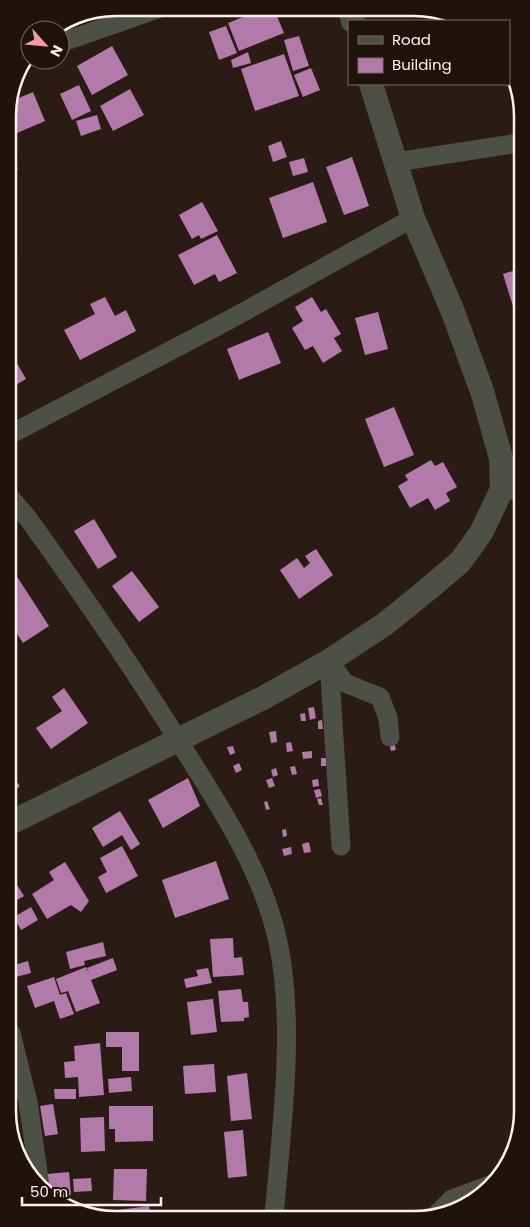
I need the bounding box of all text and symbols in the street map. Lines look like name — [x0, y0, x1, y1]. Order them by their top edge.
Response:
north arrow — [20, 20, 70, 70]
legend — [348, 20, 510, 85]
text: Road — [392, 29, 431, 50]
text: N — [45, 42, 68, 60]
text: Building — [392, 54, 452, 75]
scale bar — [22, 1174, 161, 1206]
text: 50 m — [30, 1181, 68, 1202]

